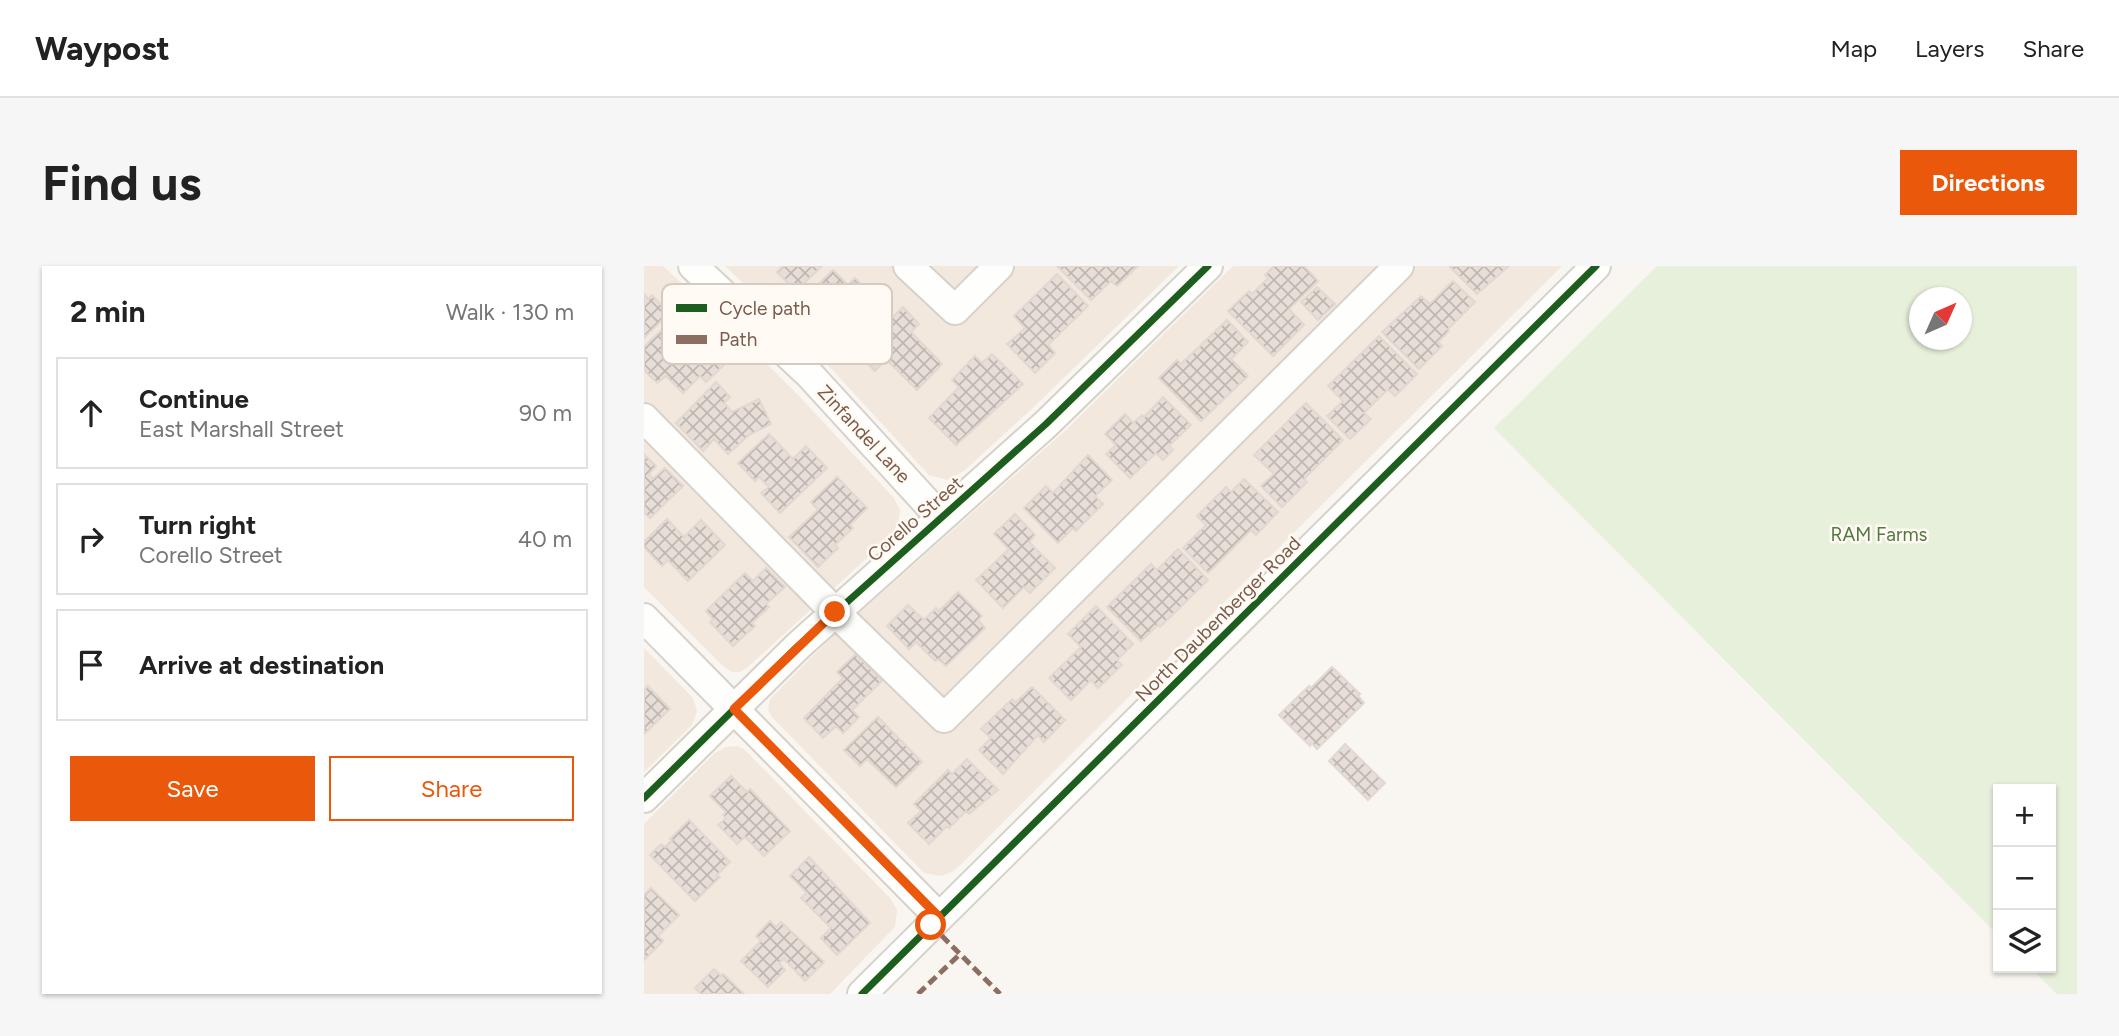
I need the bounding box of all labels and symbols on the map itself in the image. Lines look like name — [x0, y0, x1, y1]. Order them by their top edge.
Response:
legend — [662, 284, 892, 364]
north arrow — [1909, 287, 1972, 350]
text: Cycle path — [719, 297, 811, 320]
text: Path — [719, 328, 757, 351]
street label: Zinfandel Lane — [813, 380, 915, 488]
street label: Corello Street — [863, 471, 967, 567]
park label: RAM Farms — [1831, 523, 1928, 546]
street label: North Daubenberger Road — [1131, 532, 1305, 706]
route end — [819, 596, 850, 627]
route start — [915, 909, 946, 940]

